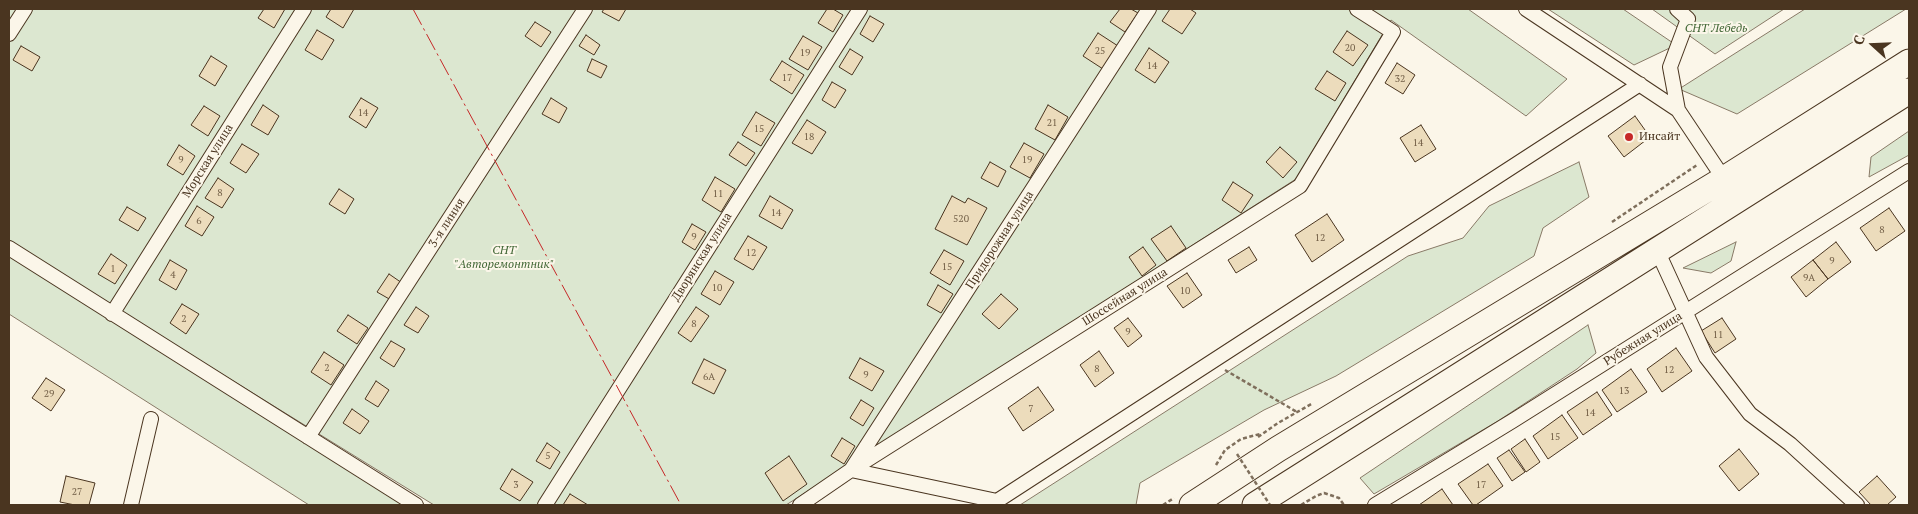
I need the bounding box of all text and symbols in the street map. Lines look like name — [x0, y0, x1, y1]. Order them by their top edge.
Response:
north arrow — [1848, 20, 1898, 70]
park label: СНТ Лебедь — [1685, 22, 1747, 36]
text: С — [1848, 32, 1869, 47]
house number: 20 — [1345, 42, 1355, 54]
house number: 25 — [1095, 45, 1105, 57]
house number: 19 — [800, 47, 810, 59]
house number: 14 — [1147, 60, 1157, 72]
house number: 17 — [782, 72, 792, 84]
house number: 32 — [1395, 73, 1405, 85]
house number: 14 — [358, 107, 368, 119]
house number: 21 — [1047, 117, 1057, 129]
street label: Морская улица — [180, 121, 236, 201]
house number: 15 — [754, 123, 764, 135]
place label: Инсайт — [1639, 130, 1680, 144]
house number: 18 — [804, 131, 814, 143]
marker: Инсайт — [1623, 131, 1635, 143]
house number: 14 — [1413, 137, 1423, 149]
house number: 9 — [178, 154, 184, 166]
house number: 19 — [1022, 154, 1032, 166]
house number: 8 — [217, 187, 223, 199]
house number: 11 — [713, 188, 723, 200]
street label: Придорожная улица — [963, 188, 1037, 292]
street label: 3-я линия — [426, 196, 468, 250]
house number: 14 — [771, 207, 781, 219]
street label: Дворянская улица — [669, 210, 735, 304]
house number: 520 — [953, 213, 969, 225]
house number: 6 — [196, 215, 202, 227]
house number: 8 — [1879, 224, 1885, 236]
house number: 9 — [691, 231, 697, 243]
house number: 12 — [1315, 232, 1325, 244]
park label: СНТ "Авторемонтник" — [454, 244, 554, 272]
house number: 12 — [746, 247, 756, 259]
house number: 9 — [1829, 255, 1835, 267]
house number: 15 — [942, 261, 952, 273]
house number: 1 — [110, 263, 116, 275]
street label: Шоссейная улица — [1080, 265, 1170, 329]
house number: 4 — [170, 269, 176, 281]
house number: 9А — [1803, 272, 1815, 284]
house number: 10 — [712, 282, 722, 294]
house number: 10 — [1180, 285, 1190, 297]
street label: Рубежная улица — [1601, 309, 1685, 369]
house number: 2 — [181, 313, 187, 325]
house number: 8 — [691, 318, 697, 330]
house number: 9 — [1125, 326, 1131, 338]
house number: 11 — [1713, 329, 1723, 341]
house number: 2 — [324, 362, 330, 374]
house number: 8 — [1094, 363, 1100, 375]
house number: 12 — [1664, 364, 1674, 376]
house number: 9 — [863, 369, 869, 381]
house number: 6А — [703, 371, 715, 383]
house number: 13 — [1619, 385, 1629, 397]
house number: 29 — [44, 388, 54, 400]
house number: 7 — [1028, 403, 1034, 415]
house number: 14 — [1585, 407, 1595, 419]
house number: 15 — [1550, 431, 1560, 443]
house number: 5 — [545, 450, 551, 462]
house number: 3 — [513, 479, 519, 491]
house number: 17 — [1476, 479, 1486, 491]
house number: 27 — [72, 486, 82, 498]

